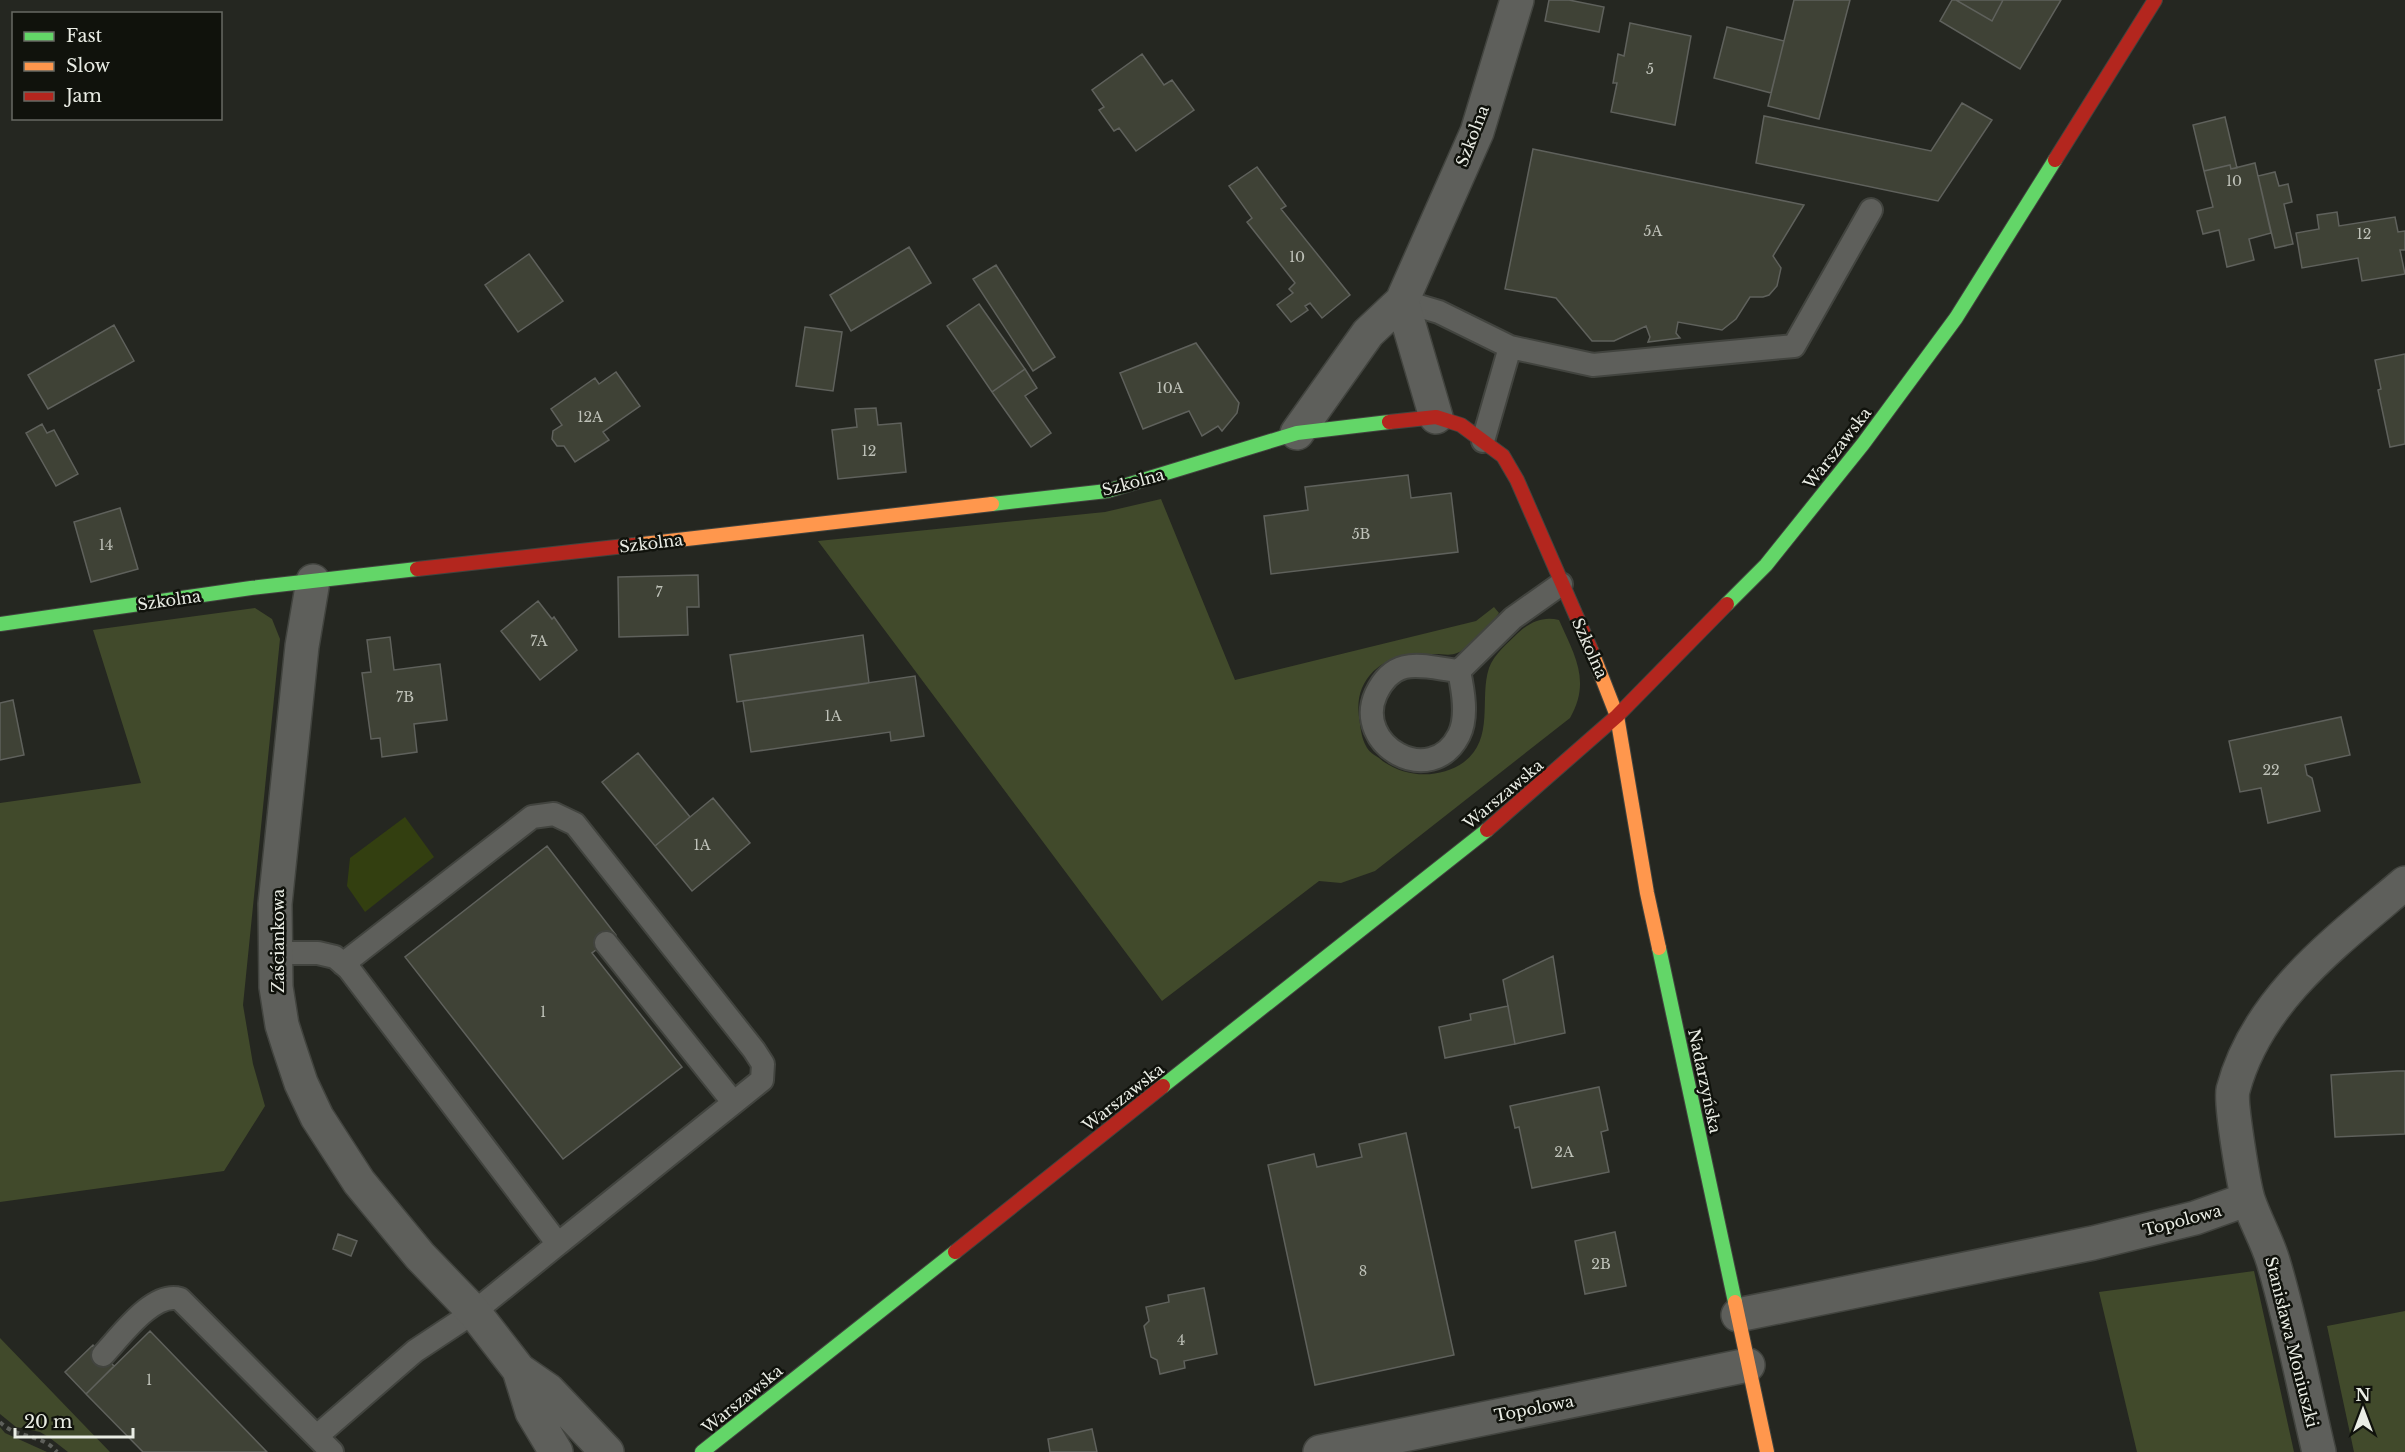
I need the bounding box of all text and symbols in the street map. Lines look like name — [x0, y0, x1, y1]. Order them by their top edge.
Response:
legend — [12, 12, 222, 120]
text: Fast — [66, 25, 103, 47]
text: Slow — [66, 55, 111, 77]
house number: 5 — [1646, 60, 1654, 78]
text: Jam — [64, 85, 102, 107]
street label: Szkolna — [1451, 102, 1493, 169]
house number: 10 — [2226, 172, 2242, 190]
house number: 5A — [1644, 222, 1663, 240]
house number: 12 — [2357, 225, 2371, 243]
house number: 10 — [1289, 248, 1305, 266]
house number: 10A — [1157, 379, 1184, 397]
street label: Warszawska — [1798, 403, 1875, 494]
house number: 12A — [577, 408, 603, 426]
house number: 12 — [862, 442, 876, 460]
street label: Szkolna — [1100, 464, 1167, 500]
house number: 5B — [1352, 525, 1371, 543]
street label: Szkolna — [618, 529, 684, 557]
house number: 14 — [99, 536, 113, 554]
house number: 7 — [655, 583, 663, 601]
street label: Szkolna — [136, 586, 202, 614]
street label: Szkolna — [1568, 615, 1612, 681]
house number: 7A — [530, 632, 548, 650]
house number: 7B — [396, 688, 414, 706]
house number: 1A — [824, 707, 842, 725]
street label: Warszawska — [1458, 755, 1547, 834]
house number: 22 — [2262, 761, 2280, 779]
house number: 1A — [693, 836, 711, 854]
street label: Zaściankowa — [268, 889, 288, 993]
house number: 1 — [540, 1003, 546, 1021]
street label: Nadarzyńska — [1684, 1027, 1726, 1135]
street label: Warszawska — [1077, 1059, 1168, 1136]
house number: 2A — [1554, 1143, 1574, 1161]
street label: Topolowa — [2141, 1200, 2224, 1240]
street label: Stanisława Moniuszki — [2261, 1254, 2323, 1430]
house number: 2B — [1591, 1255, 1611, 1273]
house number: 8 — [1359, 1262, 1367, 1280]
house number: 4 — [1177, 1331, 1185, 1349]
street label: Warszawska — [697, 1360, 787, 1438]
house number: 1 — [146, 1371, 152, 1389]
north arrow — [2333, 1380, 2393, 1440]
text: N — [2355, 1385, 2371, 1405]
street label: Topolowa — [1493, 1390, 1576, 1426]
scale bar — [15, 1401, 134, 1439]
text: 20 m — [24, 1411, 72, 1433]

